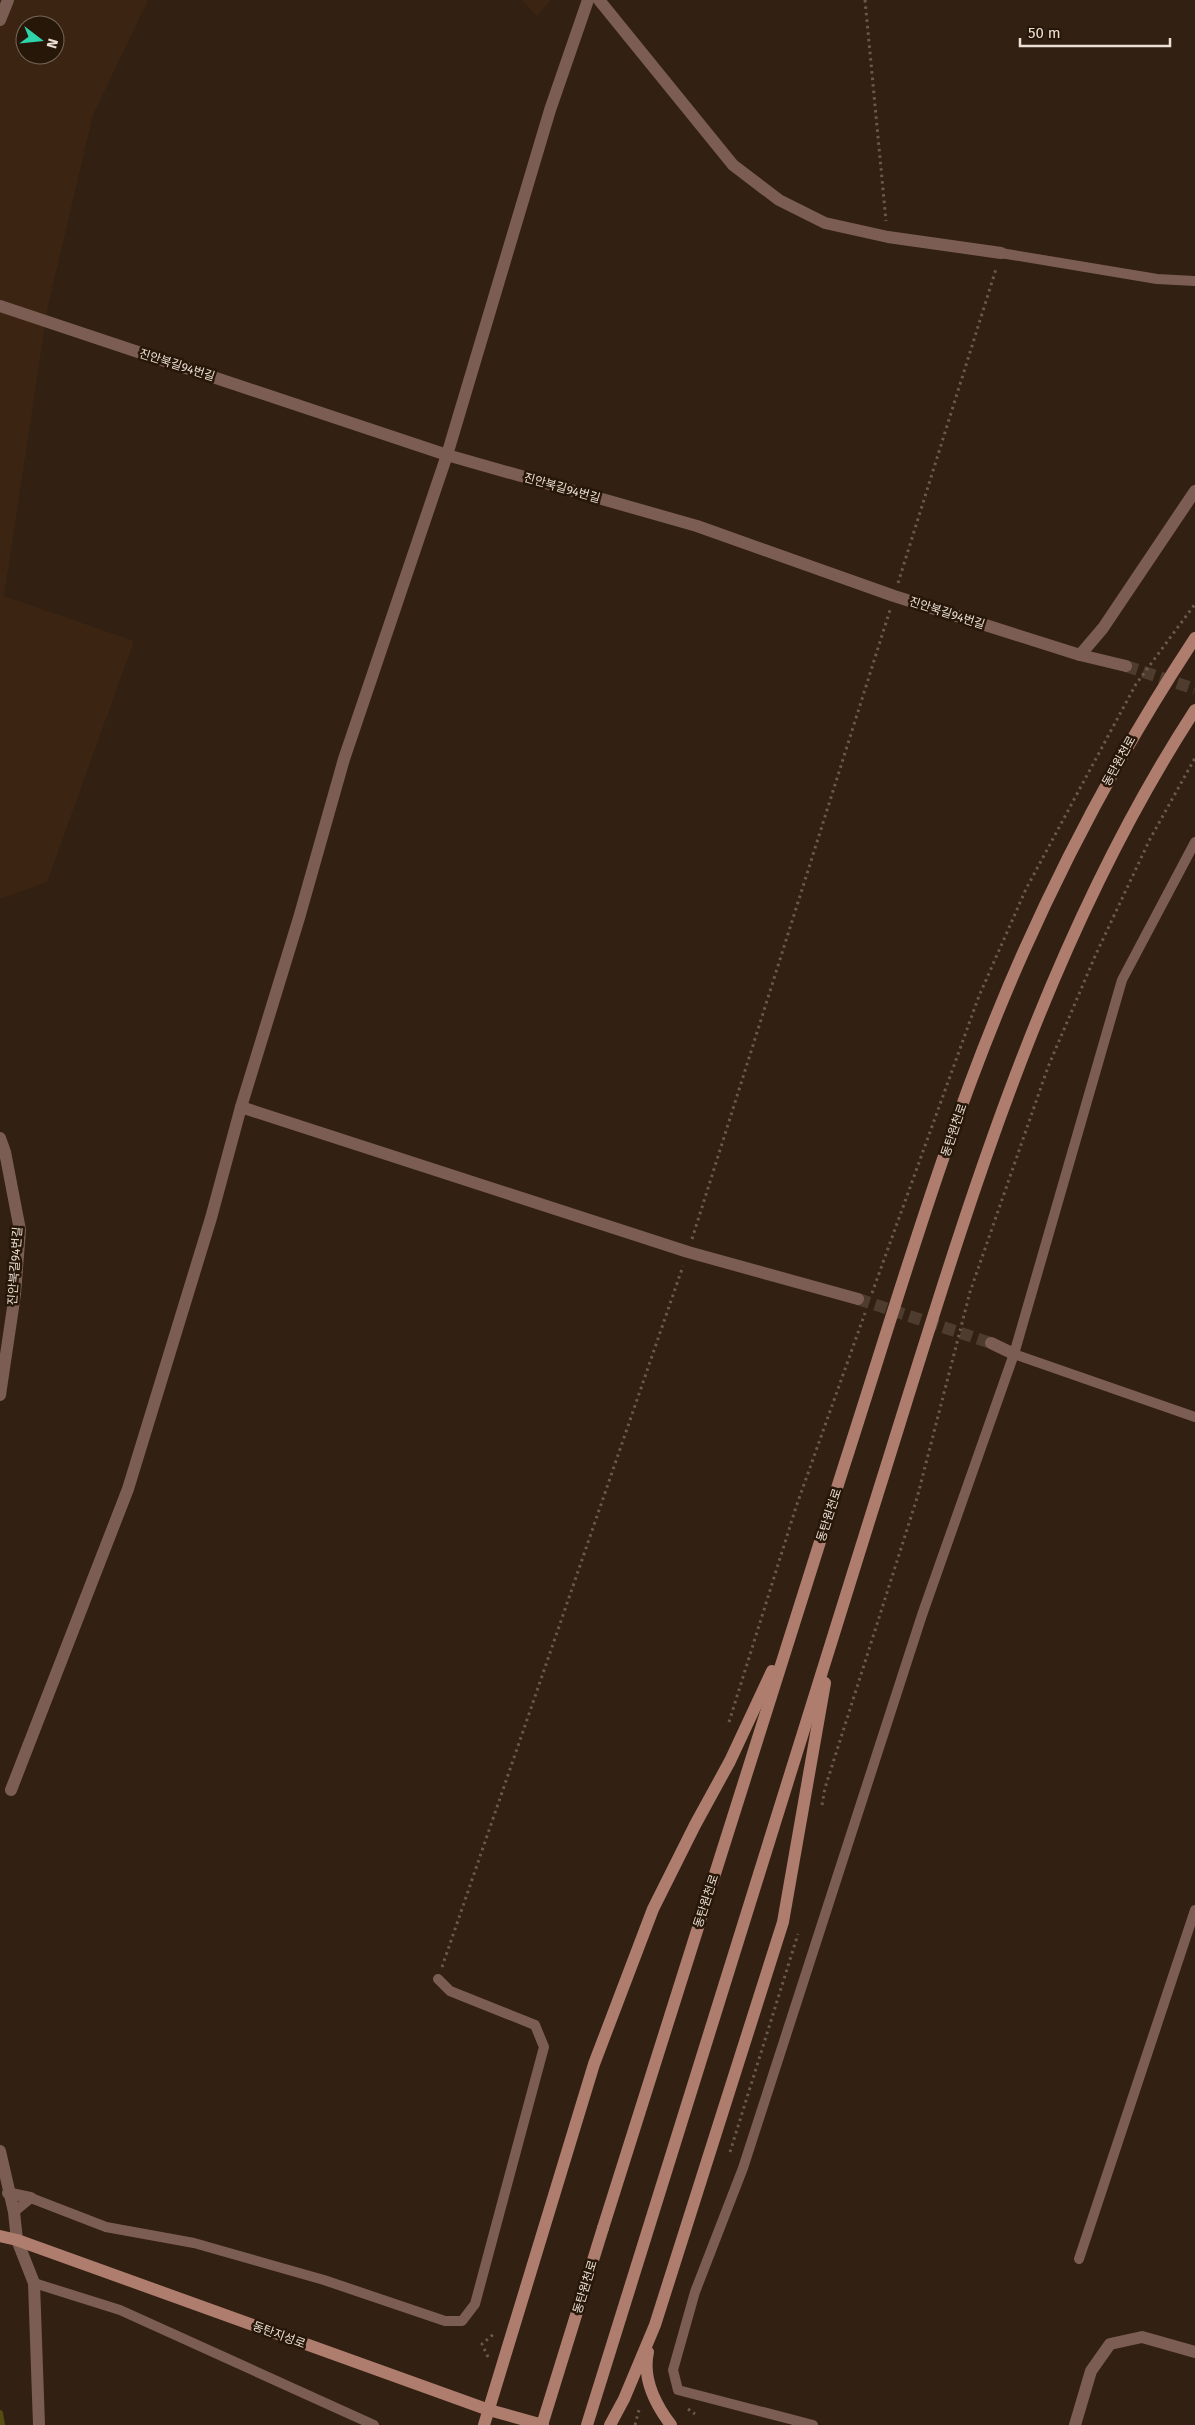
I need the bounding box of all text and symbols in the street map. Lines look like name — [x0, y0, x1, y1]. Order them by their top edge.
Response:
north arrow — [15, 15, 65, 65]
scale bar — [1020, 15, 1170, 47]
text: 50 m — [1028, 24, 1061, 42]
text: N — [43, 37, 61, 50]
street label: 진안북길94번길 — [137, 346, 217, 384]
street label: 진안북길94번길 — [522, 470, 602, 506]
street label: 진안북길94번길 — [907, 594, 987, 632]
street label: 동탄원천로 — [1099, 733, 1139, 789]
street label: 동탄원천로 — [938, 1102, 970, 1158]
street label: 진안북길94번길 — [5, 1226, 25, 1306]
street label: 동탄원천로 — [814, 1487, 844, 1543]
street label: 동탄원천로 — [691, 1873, 721, 1929]
street label: 동탄원천로 — [570, 2259, 600, 2315]
street label: 동탄지성로 — [251, 2319, 307, 2351]

